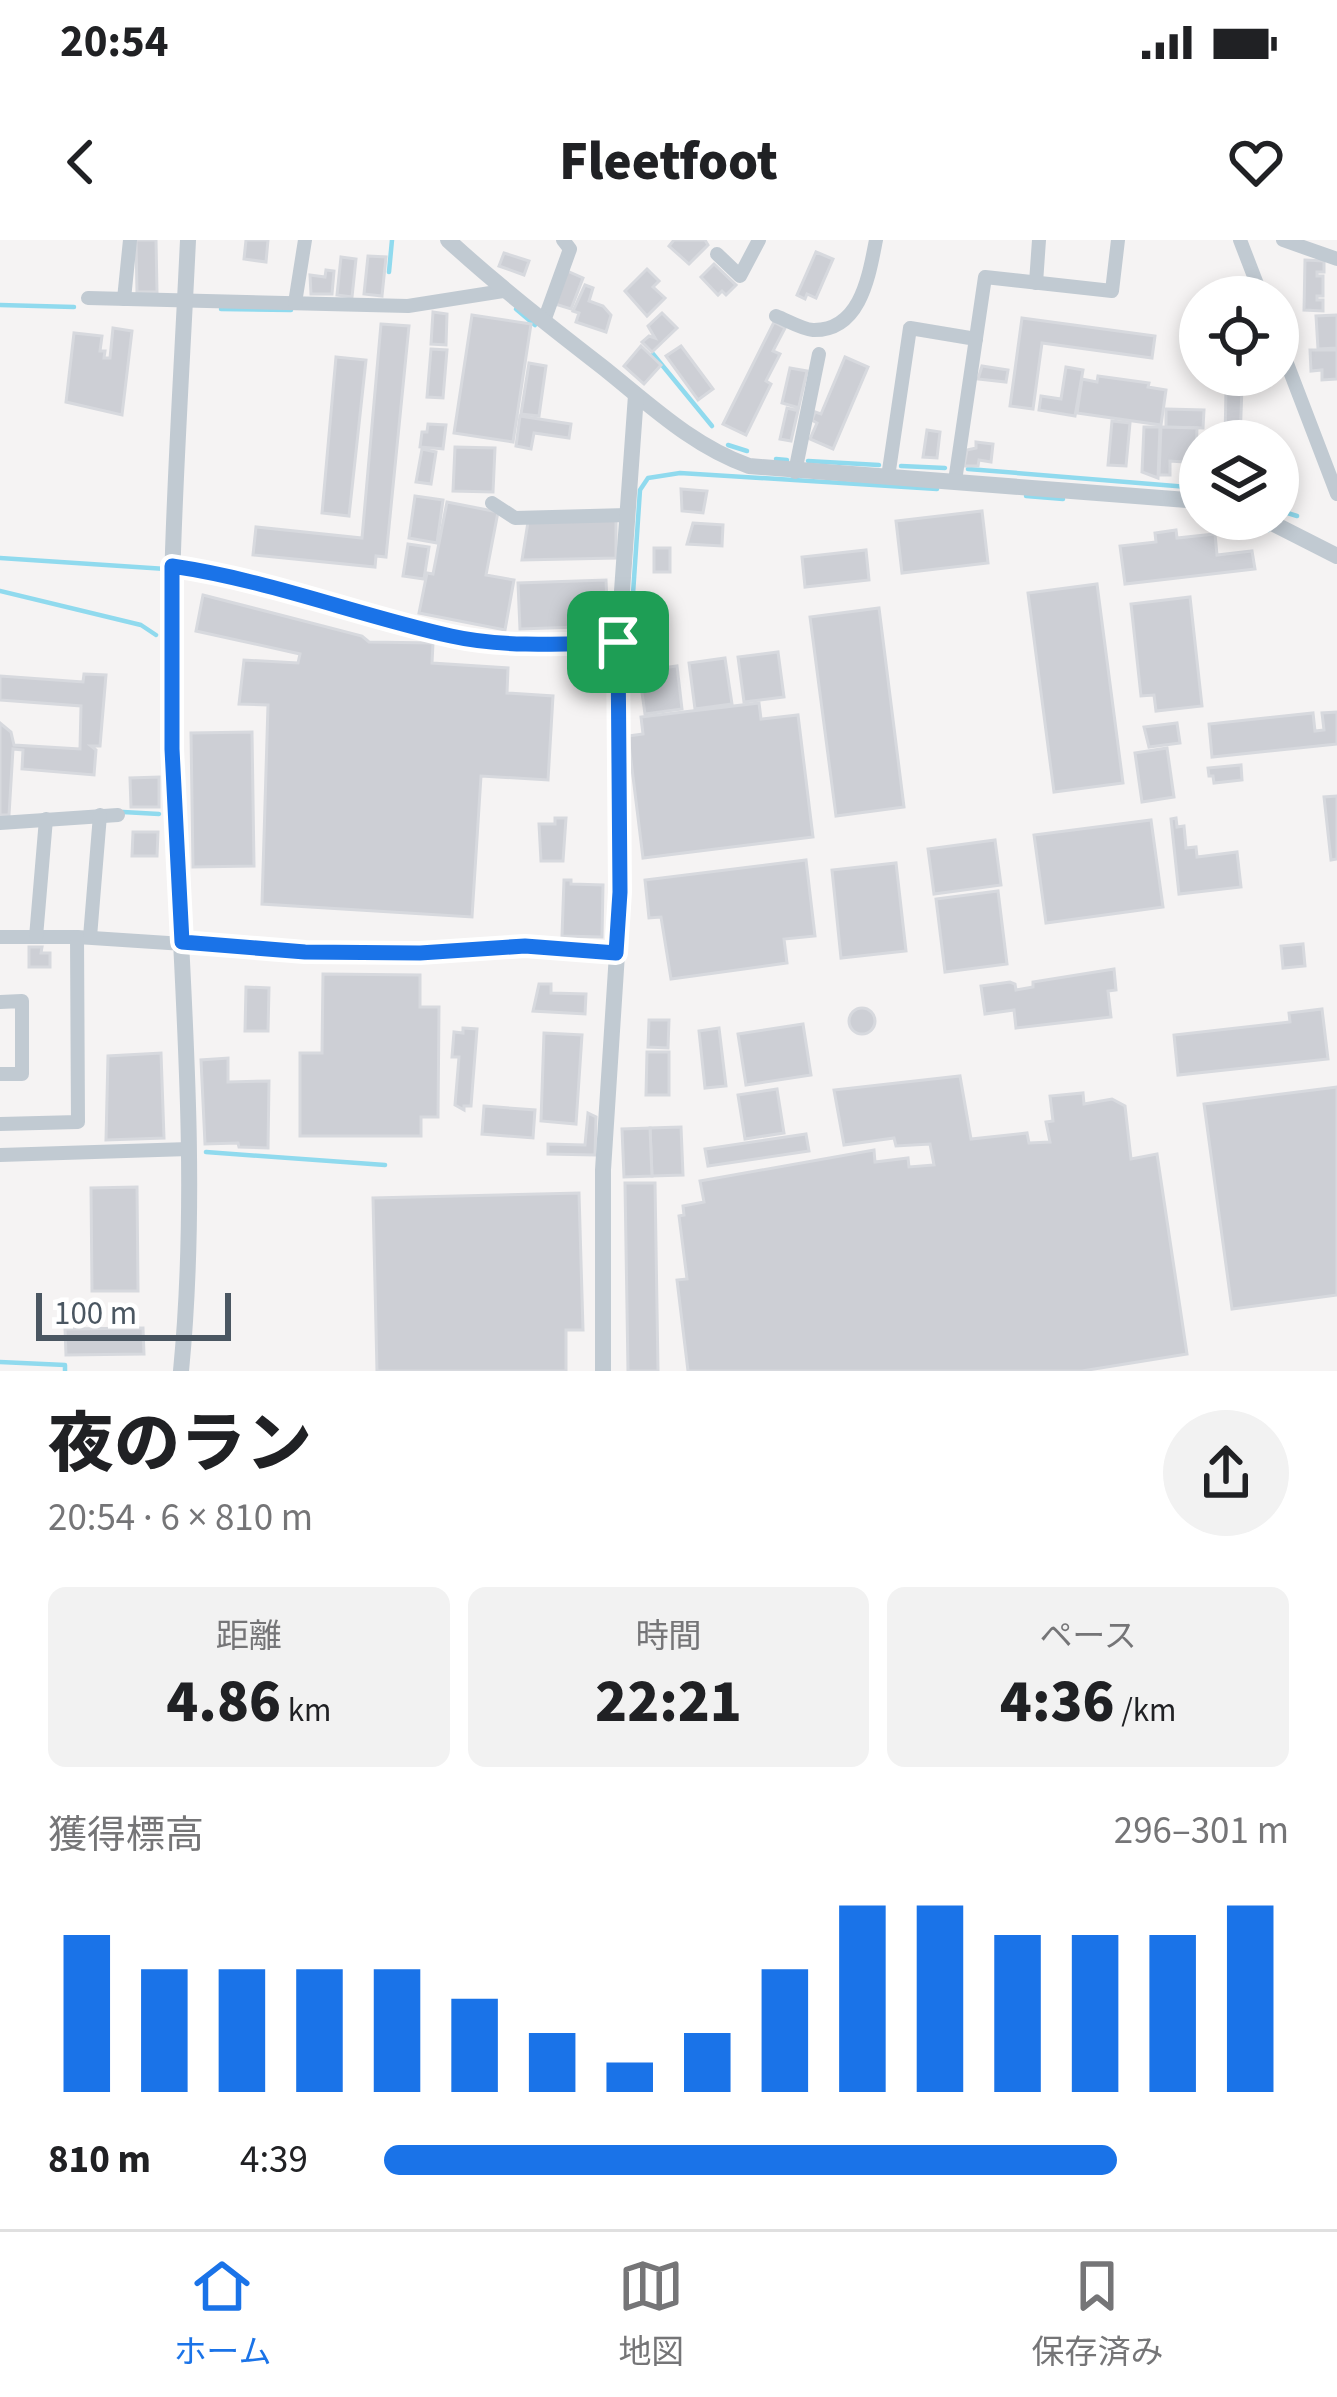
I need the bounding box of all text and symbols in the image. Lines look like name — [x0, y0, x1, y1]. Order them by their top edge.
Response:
text: 20:54 — [60, 10, 169, 74]
text: Fleetfoot — [559, 124, 778, 201]
icon: back — [48, 129, 114, 195]
icon: heart — [1223, 129, 1289, 195]
map controls — [1179, 276, 1299, 540]
button: locate — [1179, 276, 1299, 396]
button: layers — [1179, 420, 1299, 540]
pin — [567, 591, 669, 693]
icon: arrive — [585, 609, 651, 675]
scale bar — [36, 1287, 231, 1340]
text: 100 m — [54, 1290, 137, 1337]
text: 夜のラン — [48, 1398, 312, 1492]
button: share — [1163, 1410, 1289, 1536]
text: 20:54 · 6 × 810 m — [48, 1490, 313, 1546]
text: 距離 — [216, 1613, 282, 1660]
text: 時間 — [635, 1613, 701, 1660]
text: ペース — [1039, 1613, 1137, 1660]
text: 4.86 — [166, 1660, 281, 1745]
text: 22:21 — [595, 1660, 742, 1745]
text: 4:36 — [1000, 1660, 1115, 1745]
text: km — [281, 1687, 331, 1734]
text: /km — [1115, 1687, 1176, 1734]
text: 296–301 m — [1114, 1803, 1289, 1859]
text: 獲得標高 — [48, 1808, 204, 1864]
text: 810 m — [48, 2132, 151, 2188]
text: 4:39 — [240, 2132, 308, 2188]
tab: ホーム — [173, 2253, 272, 2376]
tab: 地図 — [618, 2253, 684, 2376]
tab: 保存済み — [1031, 2253, 1163, 2376]

